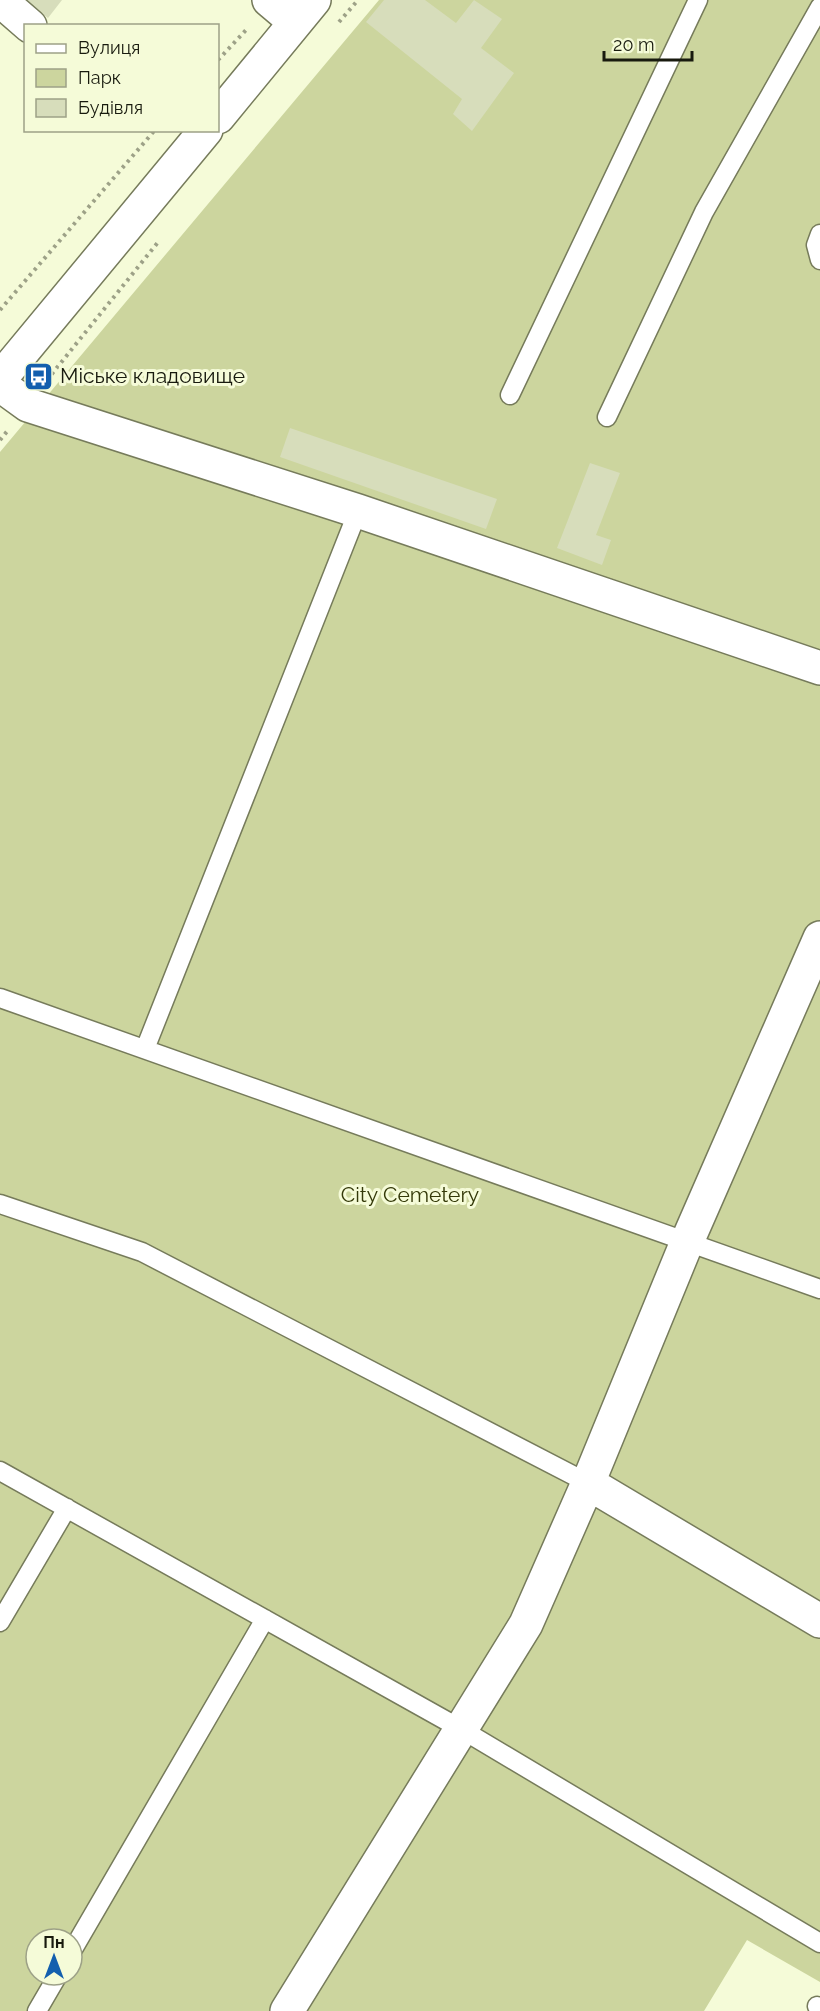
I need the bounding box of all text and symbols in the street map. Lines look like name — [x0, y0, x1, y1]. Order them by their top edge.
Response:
legend — [24, 24, 219, 132]
scale bar — [604, 24, 692, 62]
text: 20 m — [613, 34, 655, 55]
text: Вулиця — [78, 37, 140, 58]
text: Парк — [78, 67, 121, 88]
text: Будівля — [78, 97, 143, 118]
bus stop icon: Міське кладовище — [23, 360, 55, 392]
place label: Міське кладовище — [60, 363, 245, 388]
park label: City Cemetery — [341, 1182, 479, 1207]
north arrow — [24, 1927, 84, 1987]
text: Пн — [43, 1933, 65, 1952]

